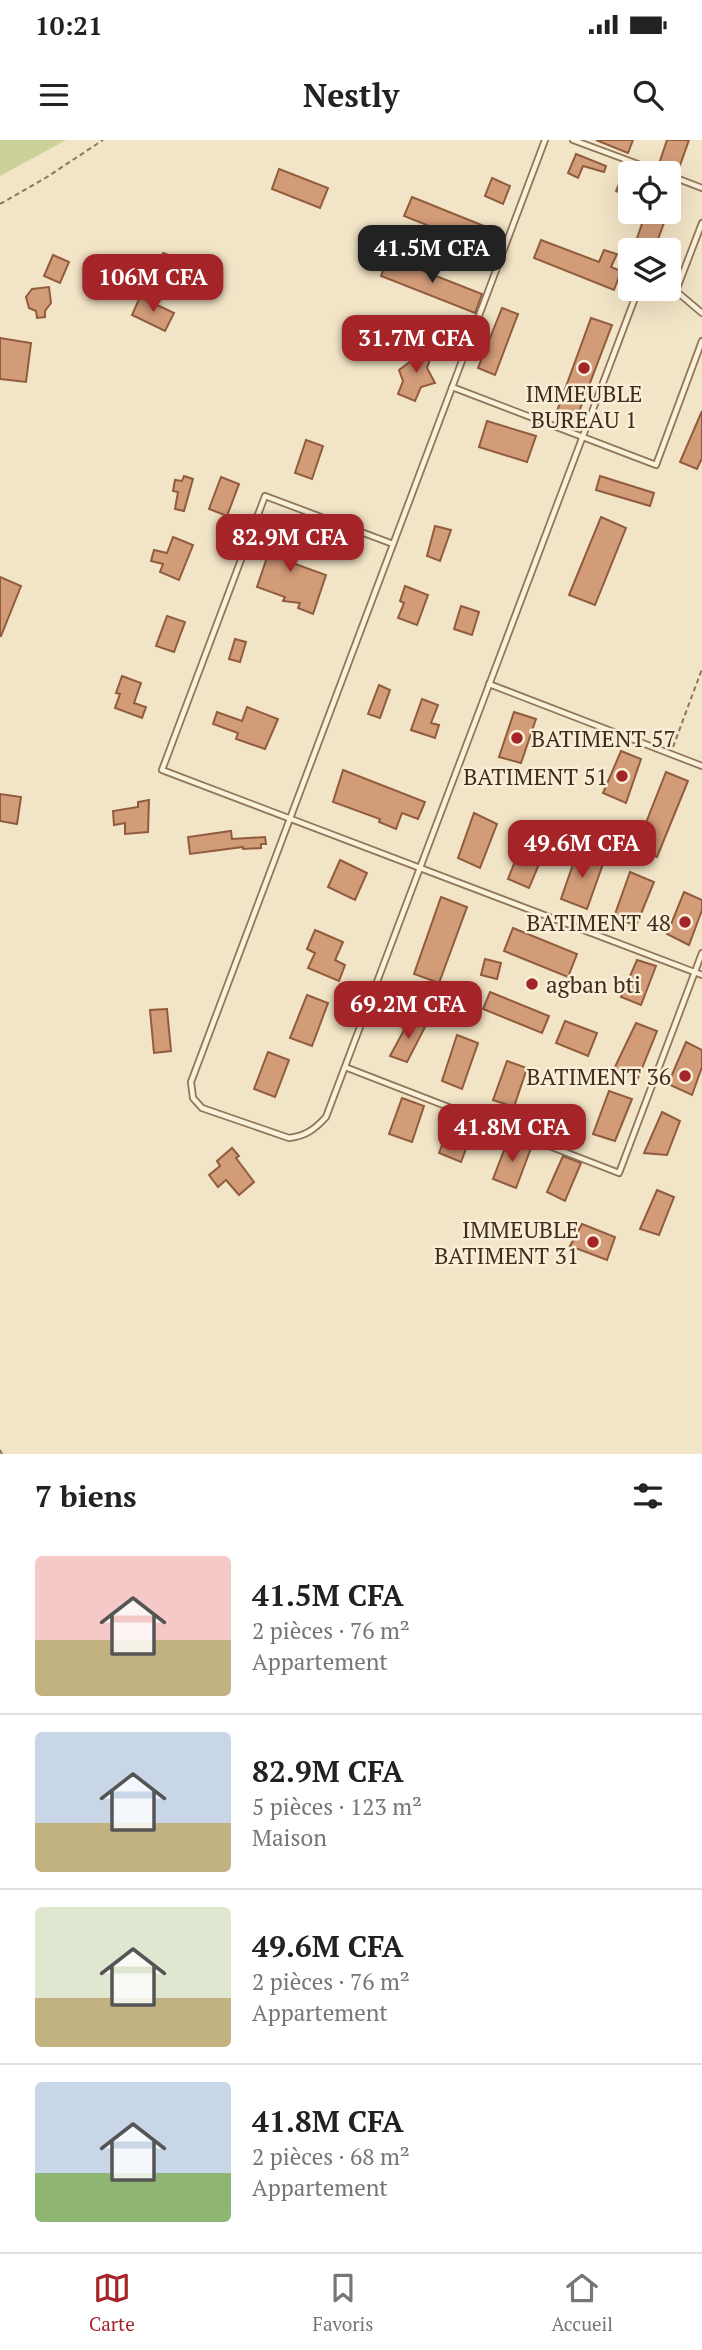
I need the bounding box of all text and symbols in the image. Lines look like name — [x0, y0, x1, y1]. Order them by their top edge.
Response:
text: 10:21 — [35, 8, 103, 42]
text: Nestly — [303, 74, 399, 116]
icon: menu — [35, 76, 73, 114]
icon: search — [629, 76, 667, 114]
map controls — [618, 161, 681, 301]
button: locate — [618, 161, 681, 224]
pin: 41.5M CFA — [352, 226, 512, 285]
text: 41.5M CFA — [374, 232, 490, 263]
button: layers — [618, 238, 681, 301]
pin: 106M CFA — [81, 254, 225, 314]
text: 106M CFA — [98, 261, 208, 292]
pin: 31.7M CFA — [336, 316, 496, 375]
text: 31.7M CFA — [358, 322, 474, 353]
marker: IMMEUBLE BUREAU 1 — [576, 360, 592, 376]
place label: IMMEUBLE BUREAU 1 — [526, 378, 642, 435]
pin: 82.9M CFA — [210, 514, 370, 574]
text: 82.9M CFA — [232, 521, 348, 552]
place label: BATIMENT 57 — [531, 723, 676, 754]
marker: BATIMENT 57 — [509, 730, 525, 746]
place label: BATIMENT 51 — [463, 761, 608, 792]
marker: BATIMENT 51 — [614, 768, 630, 784]
pin: 49.6M CFA — [502, 820, 662, 880]
text: 49.6M CFA — [524, 827, 640, 858]
place label: BATIMENT 48 — [526, 907, 671, 938]
marker: BATIMENT 48 — [677, 914, 693, 930]
place label: agban bti — [546, 969, 641, 1000]
marker: agban bti — [524, 976, 540, 992]
pin: 69.2M CFA — [328, 982, 488, 1041]
text: 69.2M CFA — [350, 988, 466, 1019]
place label: BATIMENT 36 — [526, 1061, 671, 1092]
marker: BATIMENT 36 — [677, 1068, 693, 1084]
pin: 41.8M CFA — [432, 1104, 592, 1164]
text: 41.8M CFA — [454, 1111, 570, 1142]
place label: IMMEUBLE BATIMENT 31 — [434, 1214, 579, 1271]
marker: IMMEUBLE BATIMENT 31 — [585, 1234, 601, 1250]
text: 7 biens — [35, 1476, 137, 1516]
icon: filters — [629, 1477, 667, 1515]
text: 41.5M CFA — [252, 1575, 404, 1615]
icon: home — [91, 1584, 175, 1668]
text: 2 pièces · 76 m² — [252, 1615, 410, 1646]
text: Appartement — [252, 1646, 388, 1677]
text: 82.9M CFA — [252, 1751, 404, 1791]
icon: home — [91, 1760, 175, 1844]
text: 5 pièces · 123 m² — [252, 1791, 422, 1822]
text: Maison — [252, 1822, 327, 1853]
text: 49.6M CFA — [252, 1926, 404, 1966]
icon: home — [91, 1935, 175, 2019]
text: 2 pièces · 76 m² — [252, 1966, 410, 1997]
text: Appartement — [252, 1997, 388, 2028]
text: 41.8M CFA — [252, 2101, 404, 2141]
icon: home — [91, 2110, 175, 2194]
text: 2 pièces · 68 m² — [252, 2141, 410, 2172]
text: Appartement — [252, 2172, 388, 2203]
tab: Carte — [89, 2269, 135, 2336]
tab: Favoris — [313, 2269, 374, 2336]
tab: Accueil — [551, 2269, 613, 2336]

